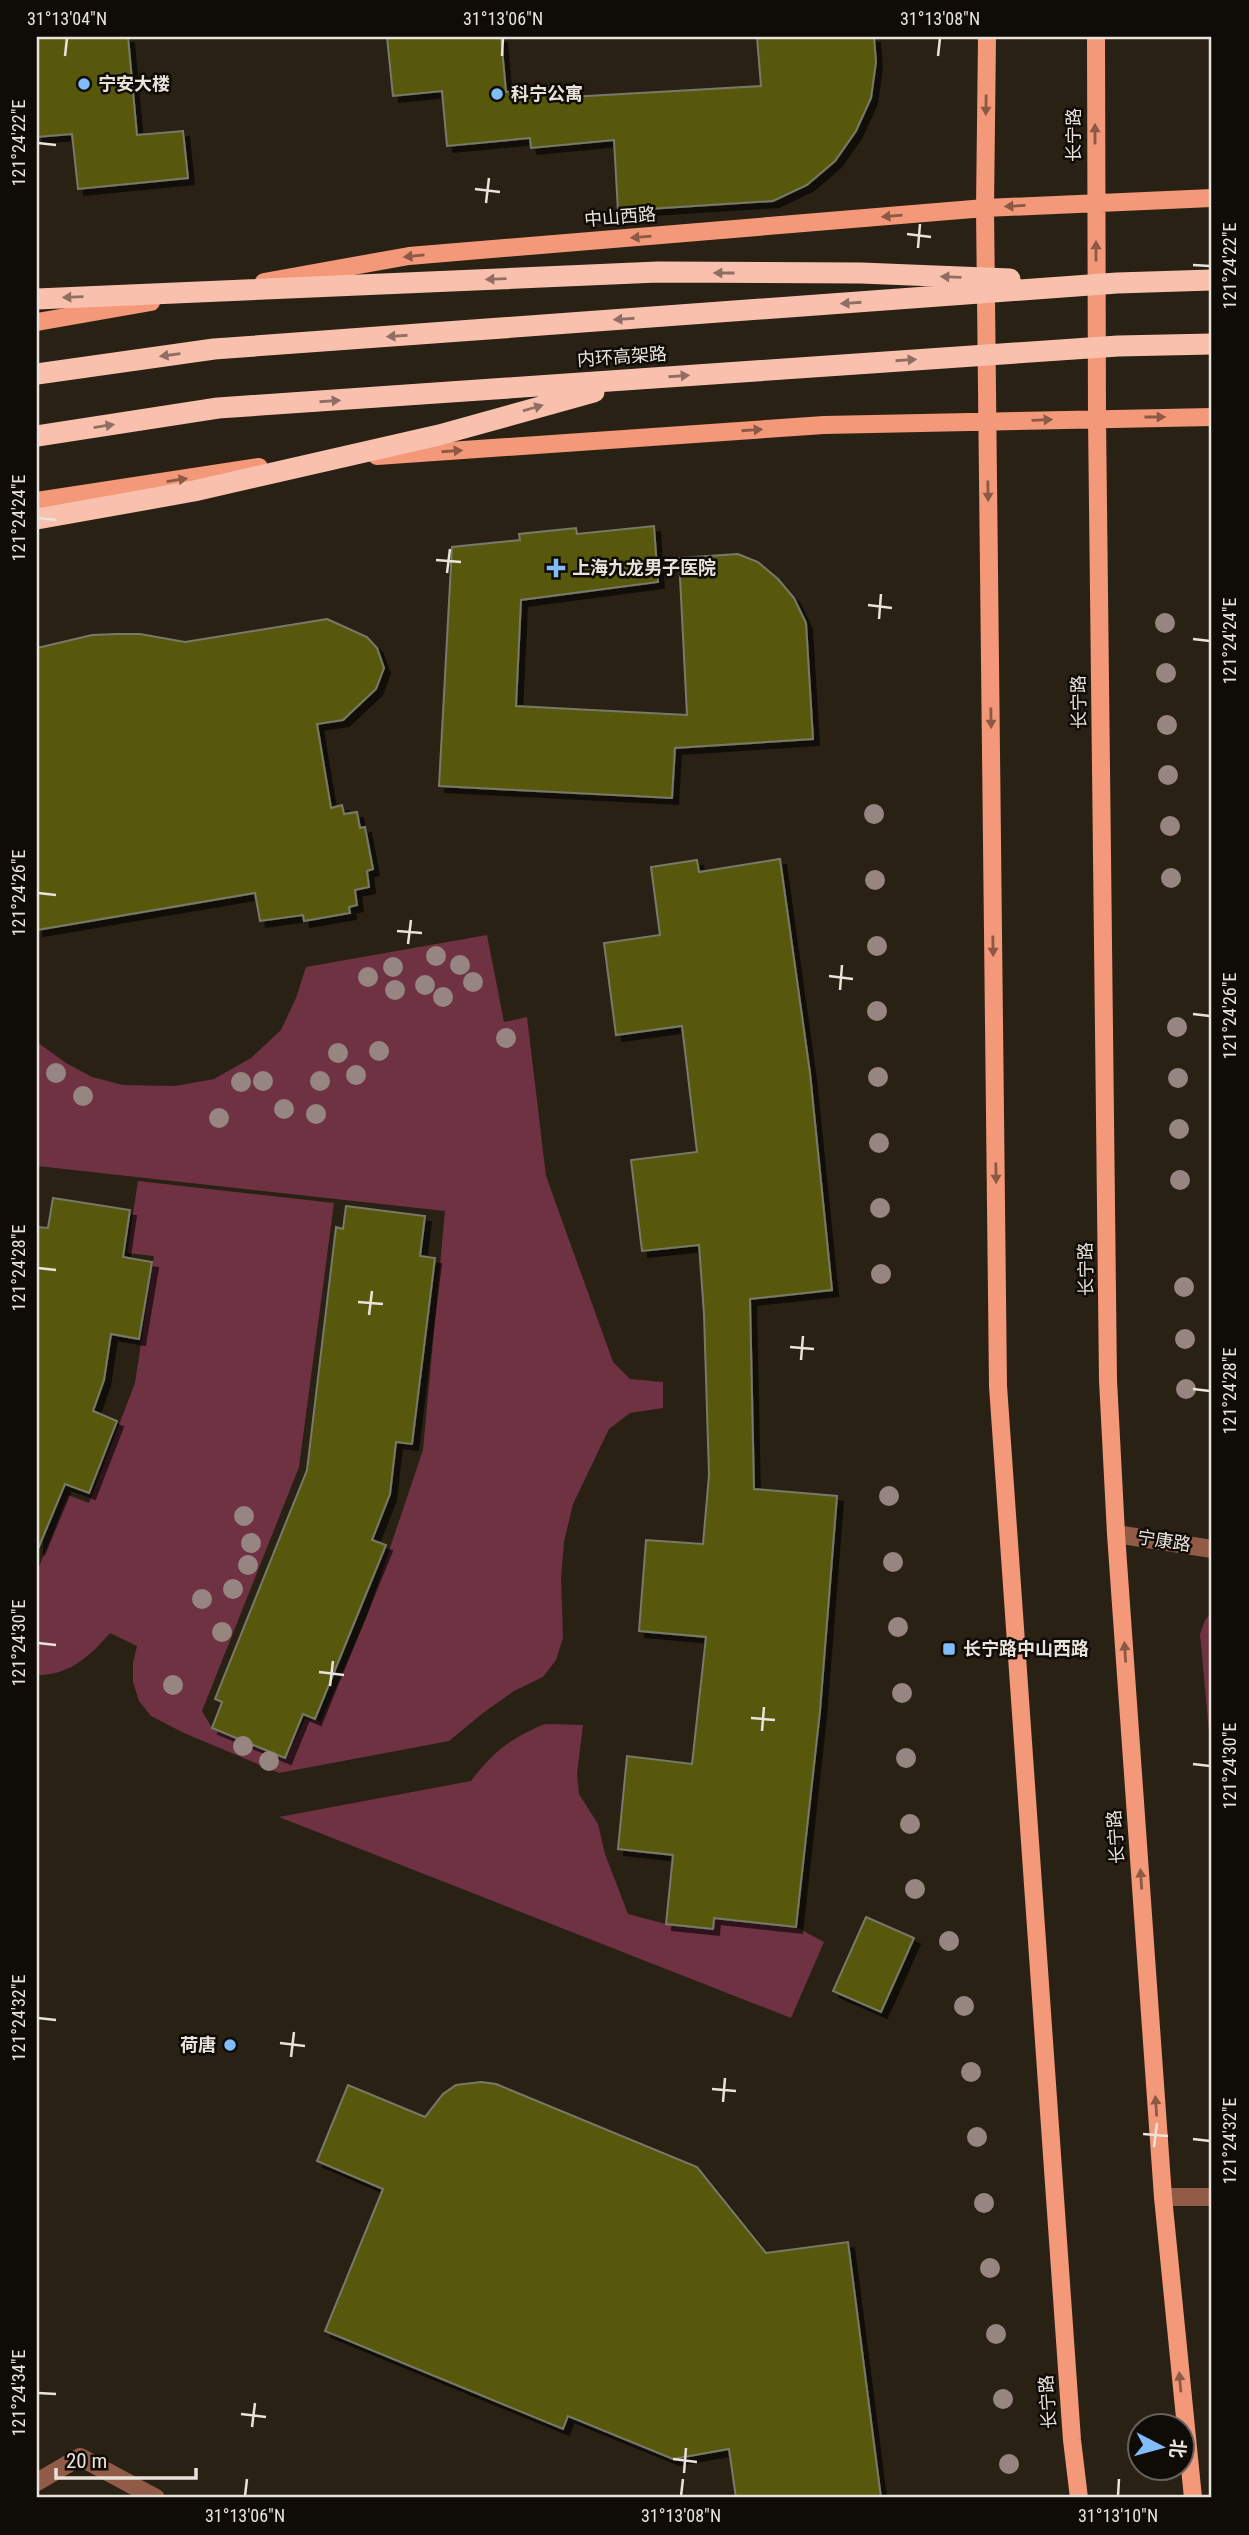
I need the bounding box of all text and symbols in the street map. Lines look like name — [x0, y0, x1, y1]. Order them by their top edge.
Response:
text: 31°13'04"N — [27, 8, 107, 29]
text: 31°13'06"N — [463, 8, 543, 29]
text: 31°13'08"N — [900, 8, 980, 29]
place label: 宁安大楼 — [98, 73, 170, 94]
marker: 宁安大楼 — [76, 76, 92, 92]
place label: 科宁公寓 — [511, 83, 583, 104]
marker: 科宁公寓 — [489, 86, 505, 102]
one-way arrow — [980, 94, 992, 116]
text: 121°24'22"E — [8, 100, 29, 186]
street label: 长宁路 — [1063, 108, 1084, 162]
one-way arrow — [1089, 123, 1101, 145]
one-way arrow — [1004, 201, 1026, 212]
street label: 中山西路 — [583, 203, 657, 230]
one-way arrow — [881, 211, 903, 222]
text: 121°24'22"E — [1219, 223, 1240, 309]
one-way arrow — [630, 232, 652, 243]
one-way arrow — [1090, 240, 1102, 262]
one-way arrow — [403, 251, 425, 262]
one-way arrow — [713, 267, 735, 279]
one-way arrow — [940, 271, 962, 282]
one-way arrow — [485, 273, 507, 284]
one-way arrow — [62, 291, 84, 302]
one-way arrow — [840, 297, 862, 308]
one-way arrow — [613, 314, 635, 325]
one-way arrow — [386, 331, 408, 342]
street label: 内环高架路 — [576, 343, 668, 370]
one-way arrow — [159, 350, 181, 361]
one-way arrow — [895, 355, 917, 366]
one-way arrow — [669, 370, 691, 381]
one-way arrow — [319, 395, 341, 406]
one-way arrow — [523, 403, 544, 413]
one-way arrow — [1144, 411, 1166, 423]
one-way arrow — [1031, 414, 1053, 425]
one-way arrow — [93, 420, 115, 431]
one-way arrow — [741, 424, 763, 435]
one-way arrow — [441, 445, 463, 456]
one-way arrow — [166, 474, 188, 485]
text: 121°24'24"E — [8, 475, 29, 561]
one-way arrow — [982, 480, 994, 502]
place label: 上海九龙男子医院 — [572, 557, 716, 578]
marker: 上海九龙男子医院 — [546, 558, 566, 578]
text: 121°24'24"E — [1219, 598, 1240, 684]
street label: 长宁路 — [1068, 675, 1089, 729]
one-way arrow — [985, 707, 997, 729]
text: 121°24'26"E — [8, 850, 29, 936]
one-way arrow — [988, 935, 999, 957]
text: 121°24'26"E — [1219, 973, 1240, 1059]
one-way arrow — [990, 1162, 1002, 1184]
text: 121°24'28"E — [8, 1225, 29, 1311]
street label: 长宁路 — [1075, 1242, 1096, 1296]
text: 121°24'28"E — [1219, 1348, 1240, 1434]
street label: 宁康路 — [1136, 1526, 1192, 1555]
text: 121°24'30"E — [8, 1600, 29, 1686]
place label: 长宁路中山西路 — [963, 1638, 1089, 1659]
marker: 长宁路中山西路 — [941, 1641, 957, 1657]
one-way arrow — [1119, 1641, 1130, 1663]
text: 121°24'30"E — [1219, 1723, 1240, 1809]
street label: 长宁路 — [1103, 1809, 1128, 1865]
one-way arrow — [1135, 1868, 1146, 1890]
text: 121°24'32"E — [8, 1975, 29, 2061]
place label: 荷唐 — [180, 2034, 216, 2055]
marker: 荷唐 — [222, 2037, 238, 2053]
one-way arrow — [1151, 2095, 1162, 2117]
text: 121°24'32"E — [1219, 2098, 1240, 2184]
text: 121°24'34"E — [8, 2350, 29, 2436]
one-way arrow — [1174, 2371, 1185, 2393]
street label: 长宁路 — [1035, 2374, 1060, 2430]
north arrow — [1126, 2412, 1196, 2482]
scale bar — [56, 2437, 196, 2481]
text: 北 — [1165, 2438, 1190, 2459]
text: 20 m — [66, 2449, 107, 2473]
text: 31°13'06"N — [205, 2505, 285, 2526]
text: 31°13'08"N — [641, 2505, 721, 2526]
text: 31°13'10"N — [1078, 2505, 1158, 2526]

